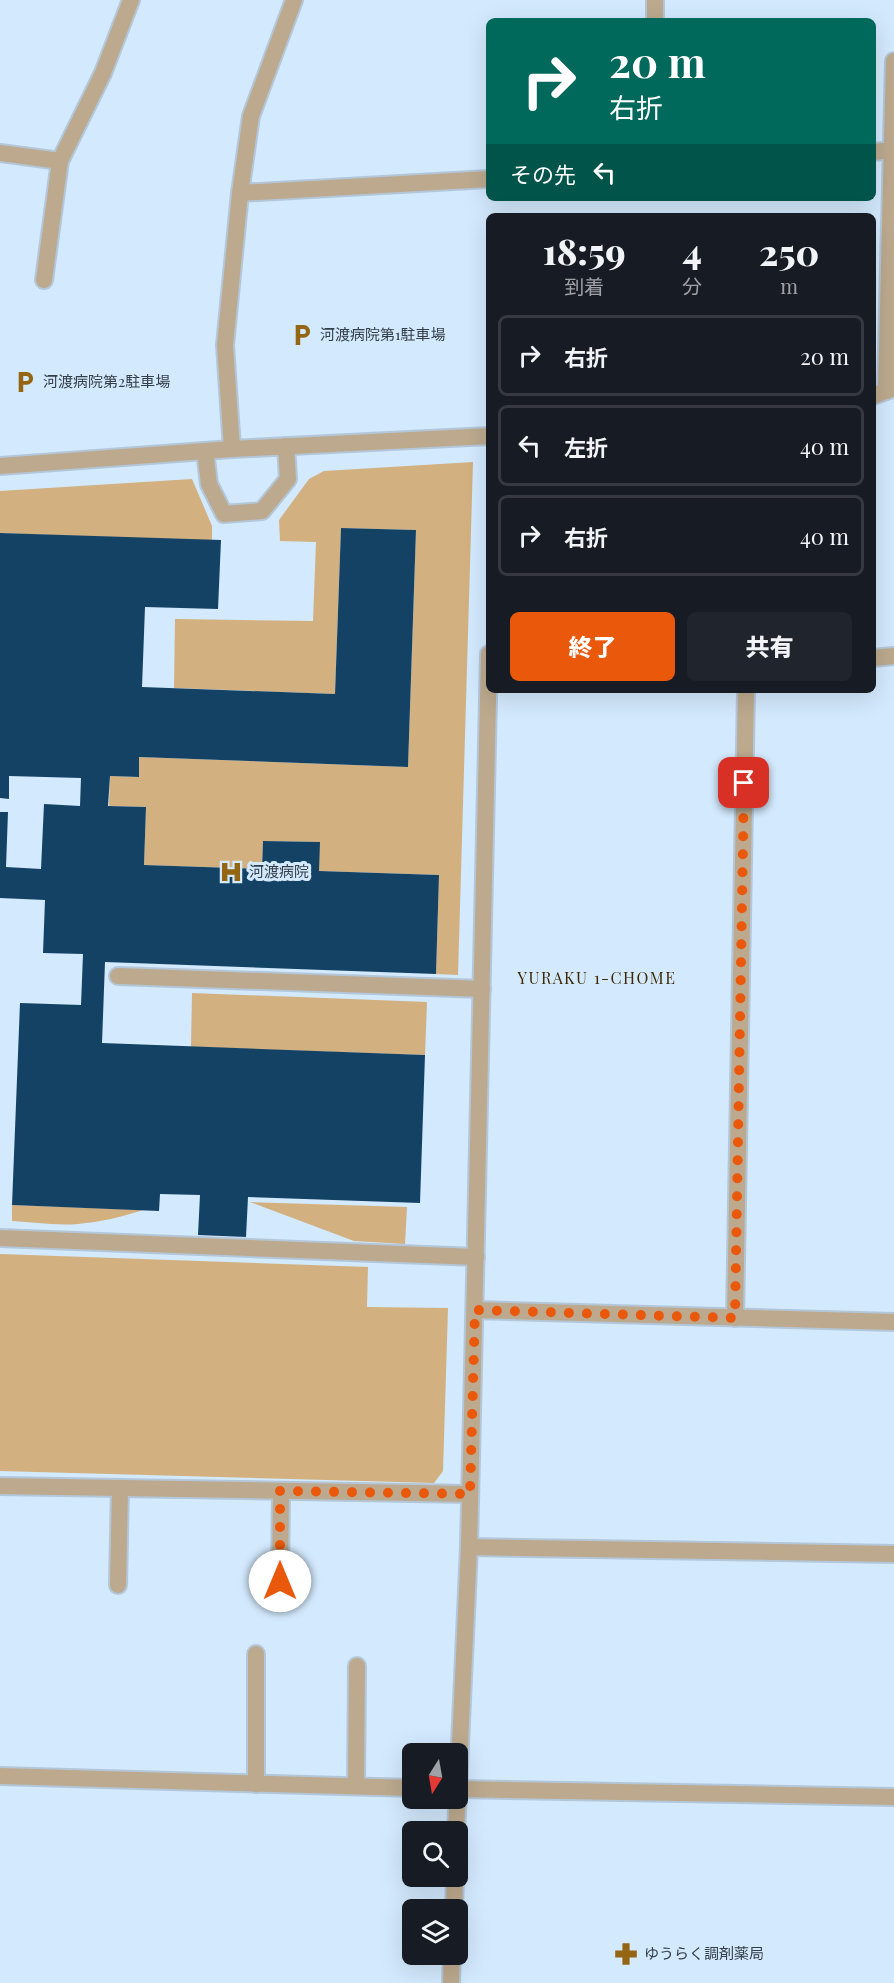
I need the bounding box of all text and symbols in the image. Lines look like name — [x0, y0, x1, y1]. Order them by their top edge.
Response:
text: 20 m — [609, 33, 706, 89]
icon: right — [510, 42, 588, 120]
text: 右折 — [609, 89, 663, 125]
icon: left — [588, 156, 621, 189]
text: その先 — [510, 159, 576, 189]
text: 18:59 — [543, 226, 626, 274]
text: 4 — [683, 226, 702, 274]
text: 250 — [759, 227, 819, 275]
text: 到着 — [564, 272, 604, 299]
text: 分 — [682, 272, 702, 299]
text: m — [780, 272, 798, 299]
parking icon: 河渡病院第1駐車場 — [289, 322, 315, 348]
place label: 河渡病院第1駐車場 — [320, 324, 446, 344]
icon: right — [513, 339, 546, 372]
text: 20 m — [800, 341, 849, 371]
text: 右折 — [564, 342, 608, 372]
parking icon: 河渡病院第2駐車場 — [12, 369, 38, 395]
place label: 河渡病院第2駐車場 — [43, 371, 170, 391]
icon: left — [513, 429, 546, 462]
text: 40 m — [800, 431, 849, 461]
text: 左折 — [564, 432, 608, 462]
icon: right — [513, 519, 546, 552]
text: 40 m — [800, 521, 849, 551]
text: 右折 — [564, 522, 608, 552]
button: 終了 — [510, 612, 675, 681]
button: 共有 — [687, 612, 852, 681]
pin — [718, 757, 769, 808]
icon: arrive — [727, 766, 760, 799]
hospital icon: 河渡病院 — [218, 859, 244, 885]
place label: 河渡病院 — [249, 861, 309, 881]
district label: YURAKU 1-CHOME — [517, 967, 676, 988]
position arrow — [248, 1549, 312, 1613]
north arrow — [402, 1743, 468, 1809]
map controls — [402, 1743, 468, 1965]
button: search — [402, 1821, 468, 1887]
button: layers — [402, 1899, 468, 1965]
pharmacy icon: ゆうらく調剤薬局 — [613, 1941, 639, 1967]
place label: ゆうらく調剤薬局 — [644, 1943, 764, 1963]

